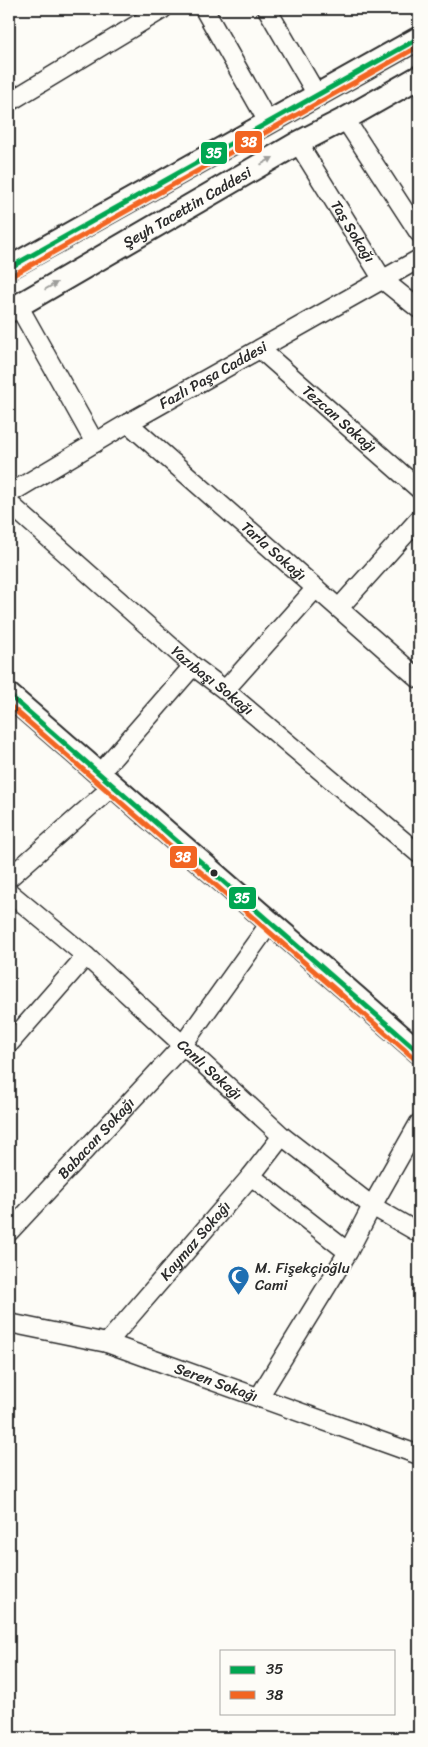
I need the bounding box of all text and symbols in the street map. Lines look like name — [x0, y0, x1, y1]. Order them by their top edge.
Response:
line badge: 38 — [234, 130, 263, 154]
text: 38 — [240, 130, 258, 155]
line badge: 35 — [200, 141, 228, 165]
text: 35 — [205, 141, 223, 166]
one-way arrow — [260, 157, 275, 165]
street label: Şeyh Tacettin Caddesi — [118, 159, 257, 255]
street label: Taş Sokağı — [323, 195, 382, 268]
one-way arrow — [44, 282, 57, 291]
street label: Fazlı Paşa Caddesi — [154, 334, 273, 416]
street label: Tezcan Sokağı — [296, 379, 383, 460]
street label: Tarla Sokağı — [235, 515, 312, 587]
street label: Yazıbaşı Sokağı — [165, 639, 260, 722]
line badge: 38 — [169, 845, 198, 869]
text: 38 — [174, 845, 192, 870]
unlabelled marker — [209, 868, 219, 878]
line badge: 35 — [228, 886, 257, 910]
text: 35 — [233, 886, 251, 911]
street label: Canlı Sokağı — [171, 1032, 248, 1107]
street label: Babacan Sokağı — [51, 1091, 141, 1185]
street label: Kaymaz Sokağı — [153, 1195, 237, 1287]
place label: M. Fişekçioğlu Cami — [255, 1255, 350, 1298]
mosque icon: M. Fişekçioğlu Cami — [227, 1265, 251, 1296]
street label: Seren Sokağı — [171, 1355, 262, 1409]
legend — [220, 1650, 396, 1714]
text: 35 — [266, 1656, 283, 1682]
text: 38 — [266, 1682, 283, 1708]

